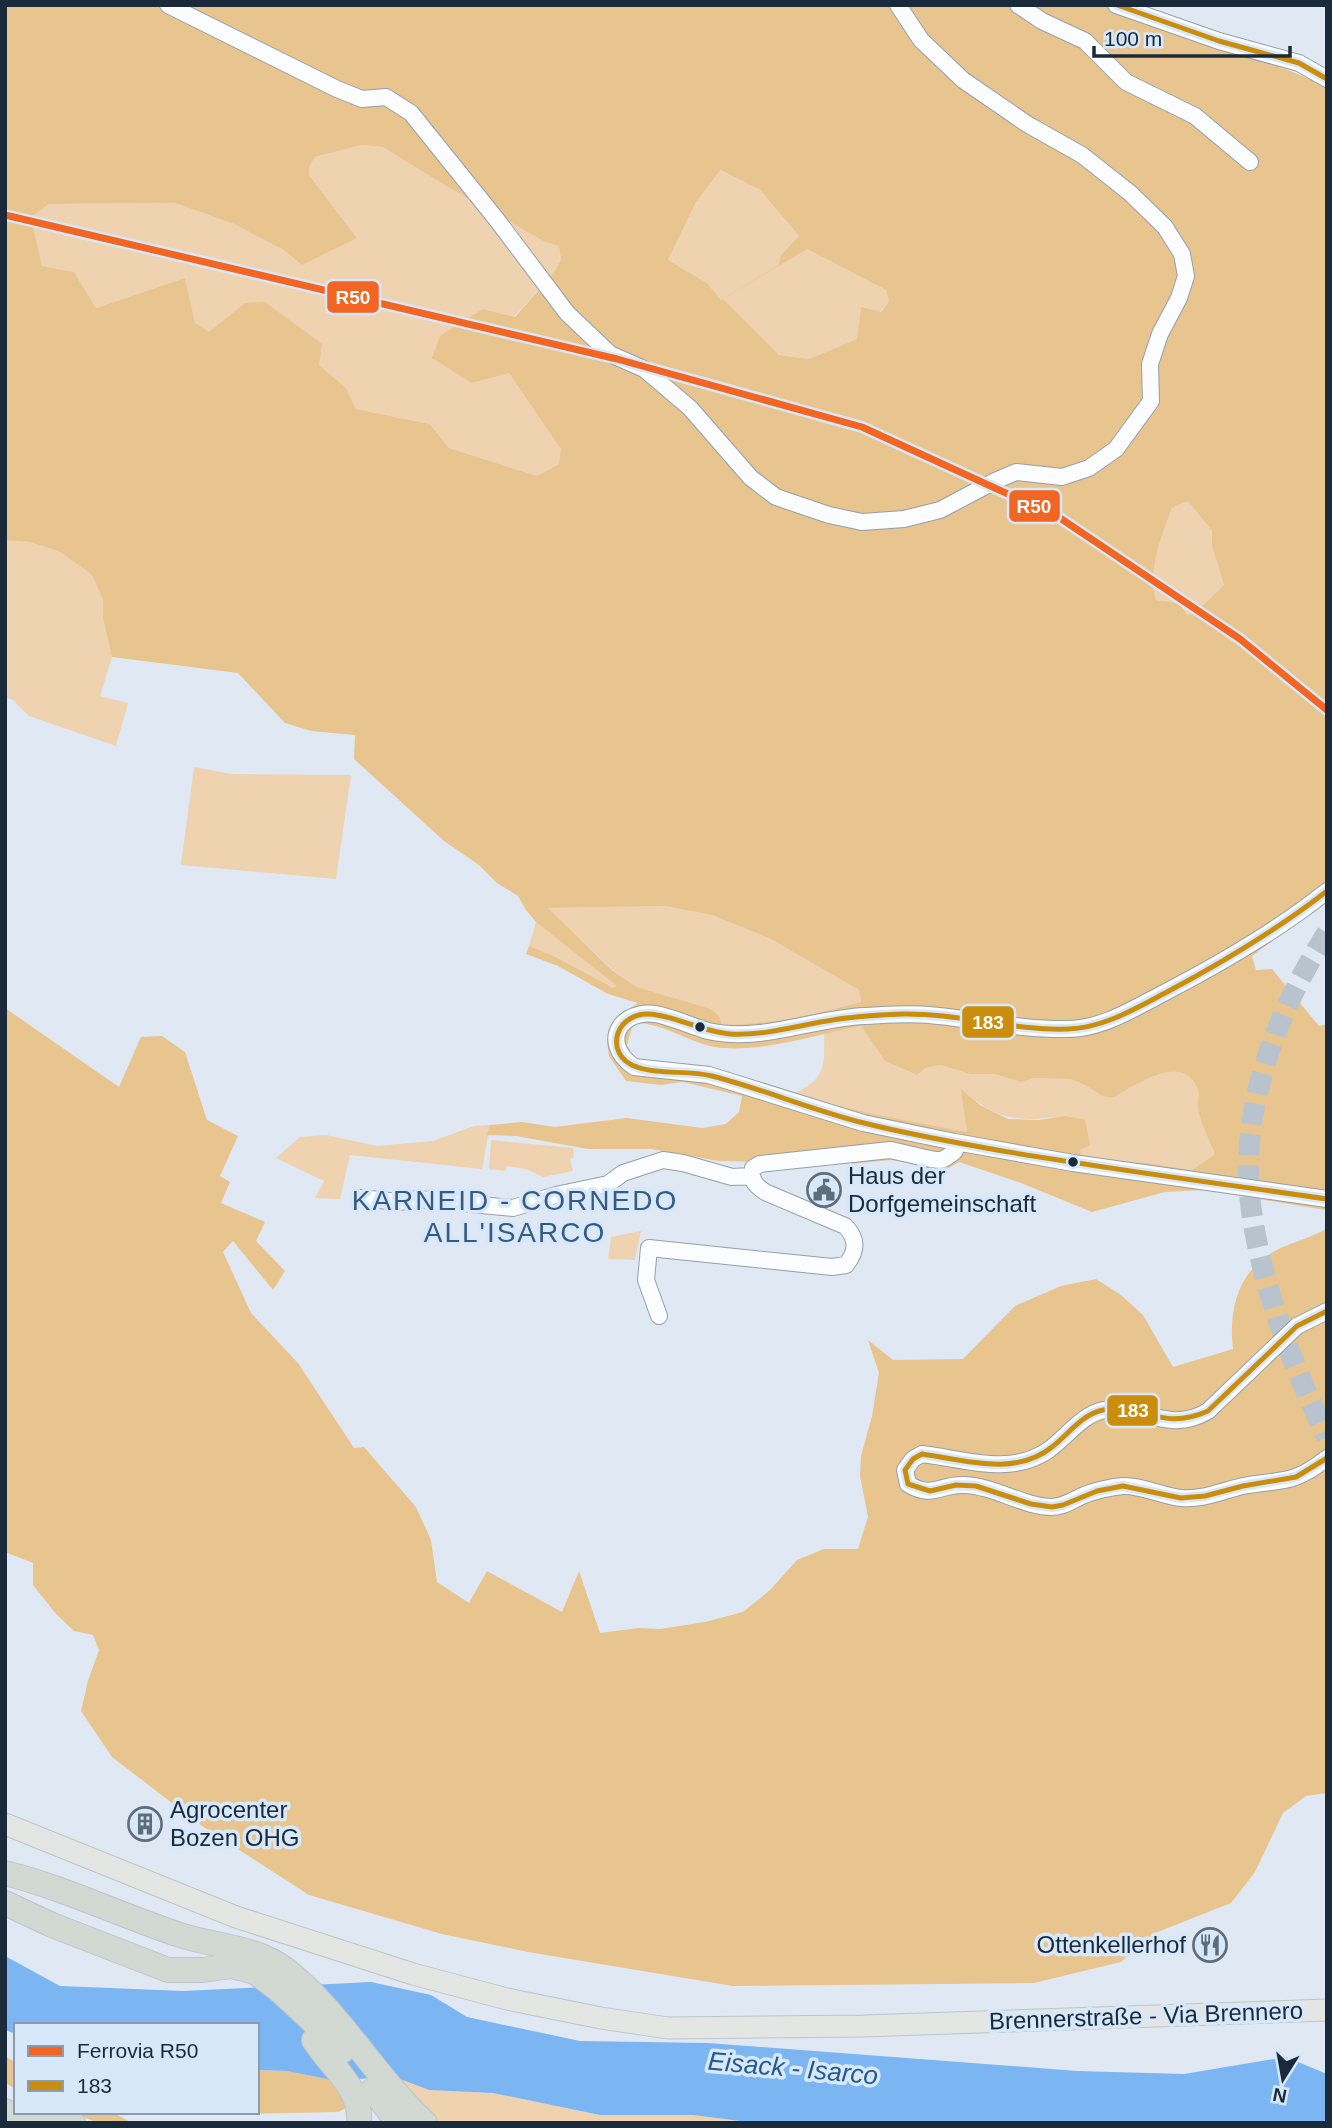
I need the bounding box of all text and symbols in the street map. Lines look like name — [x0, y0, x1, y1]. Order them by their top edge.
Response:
scale bar — [1094, 14, 1290, 58]
text: 100 m — [1104, 27, 1162, 50]
line badge: R50 — [326, 280, 380, 314]
text: R50 — [336, 287, 370, 308]
line badge: R50 — [1008, 489, 1061, 523]
text: R50 — [1017, 496, 1051, 517]
line badge: 183 — [961, 1005, 1015, 1039]
text: 183 — [972, 1012, 1004, 1033]
unlabelled marker — [693, 1020, 707, 1034]
unlabelled marker — [1066, 1155, 1080, 1169]
place label: Haus der Dorfgemeinschaft — [848, 1162, 1036, 1217]
public building icon: Haus der Dorfgemeinschaft — [805, 1171, 843, 1209]
district label: KARNEID - CORNEDO ALL'ISARCO — [352, 1185, 678, 1248]
line badge: 183 — [1106, 1394, 1159, 1427]
text: 183 — [1117, 1400, 1149, 1421]
place label: Agrocenter Bozen OHG — [170, 1796, 299, 1851]
building icon: Agrocenter Bozen OHG — [126, 1805, 164, 1843]
restaurant icon: Ottenkellerhof — [1191, 1926, 1229, 1964]
place label: Ottenkellerhof — [1037, 1931, 1186, 1958]
street label: Brennerstraße - Via Brennero — [988, 1997, 1304, 2034]
legend — [14, 2023, 259, 2114]
text: Ferrovia R50 — [77, 2039, 198, 2062]
north arrow — [1248, 2044, 1318, 2114]
water label: Eisack - Isarco — [707, 2046, 879, 2090]
text: 183 — [77, 2074, 112, 2097]
text: N — [1271, 2084, 1289, 2107]

